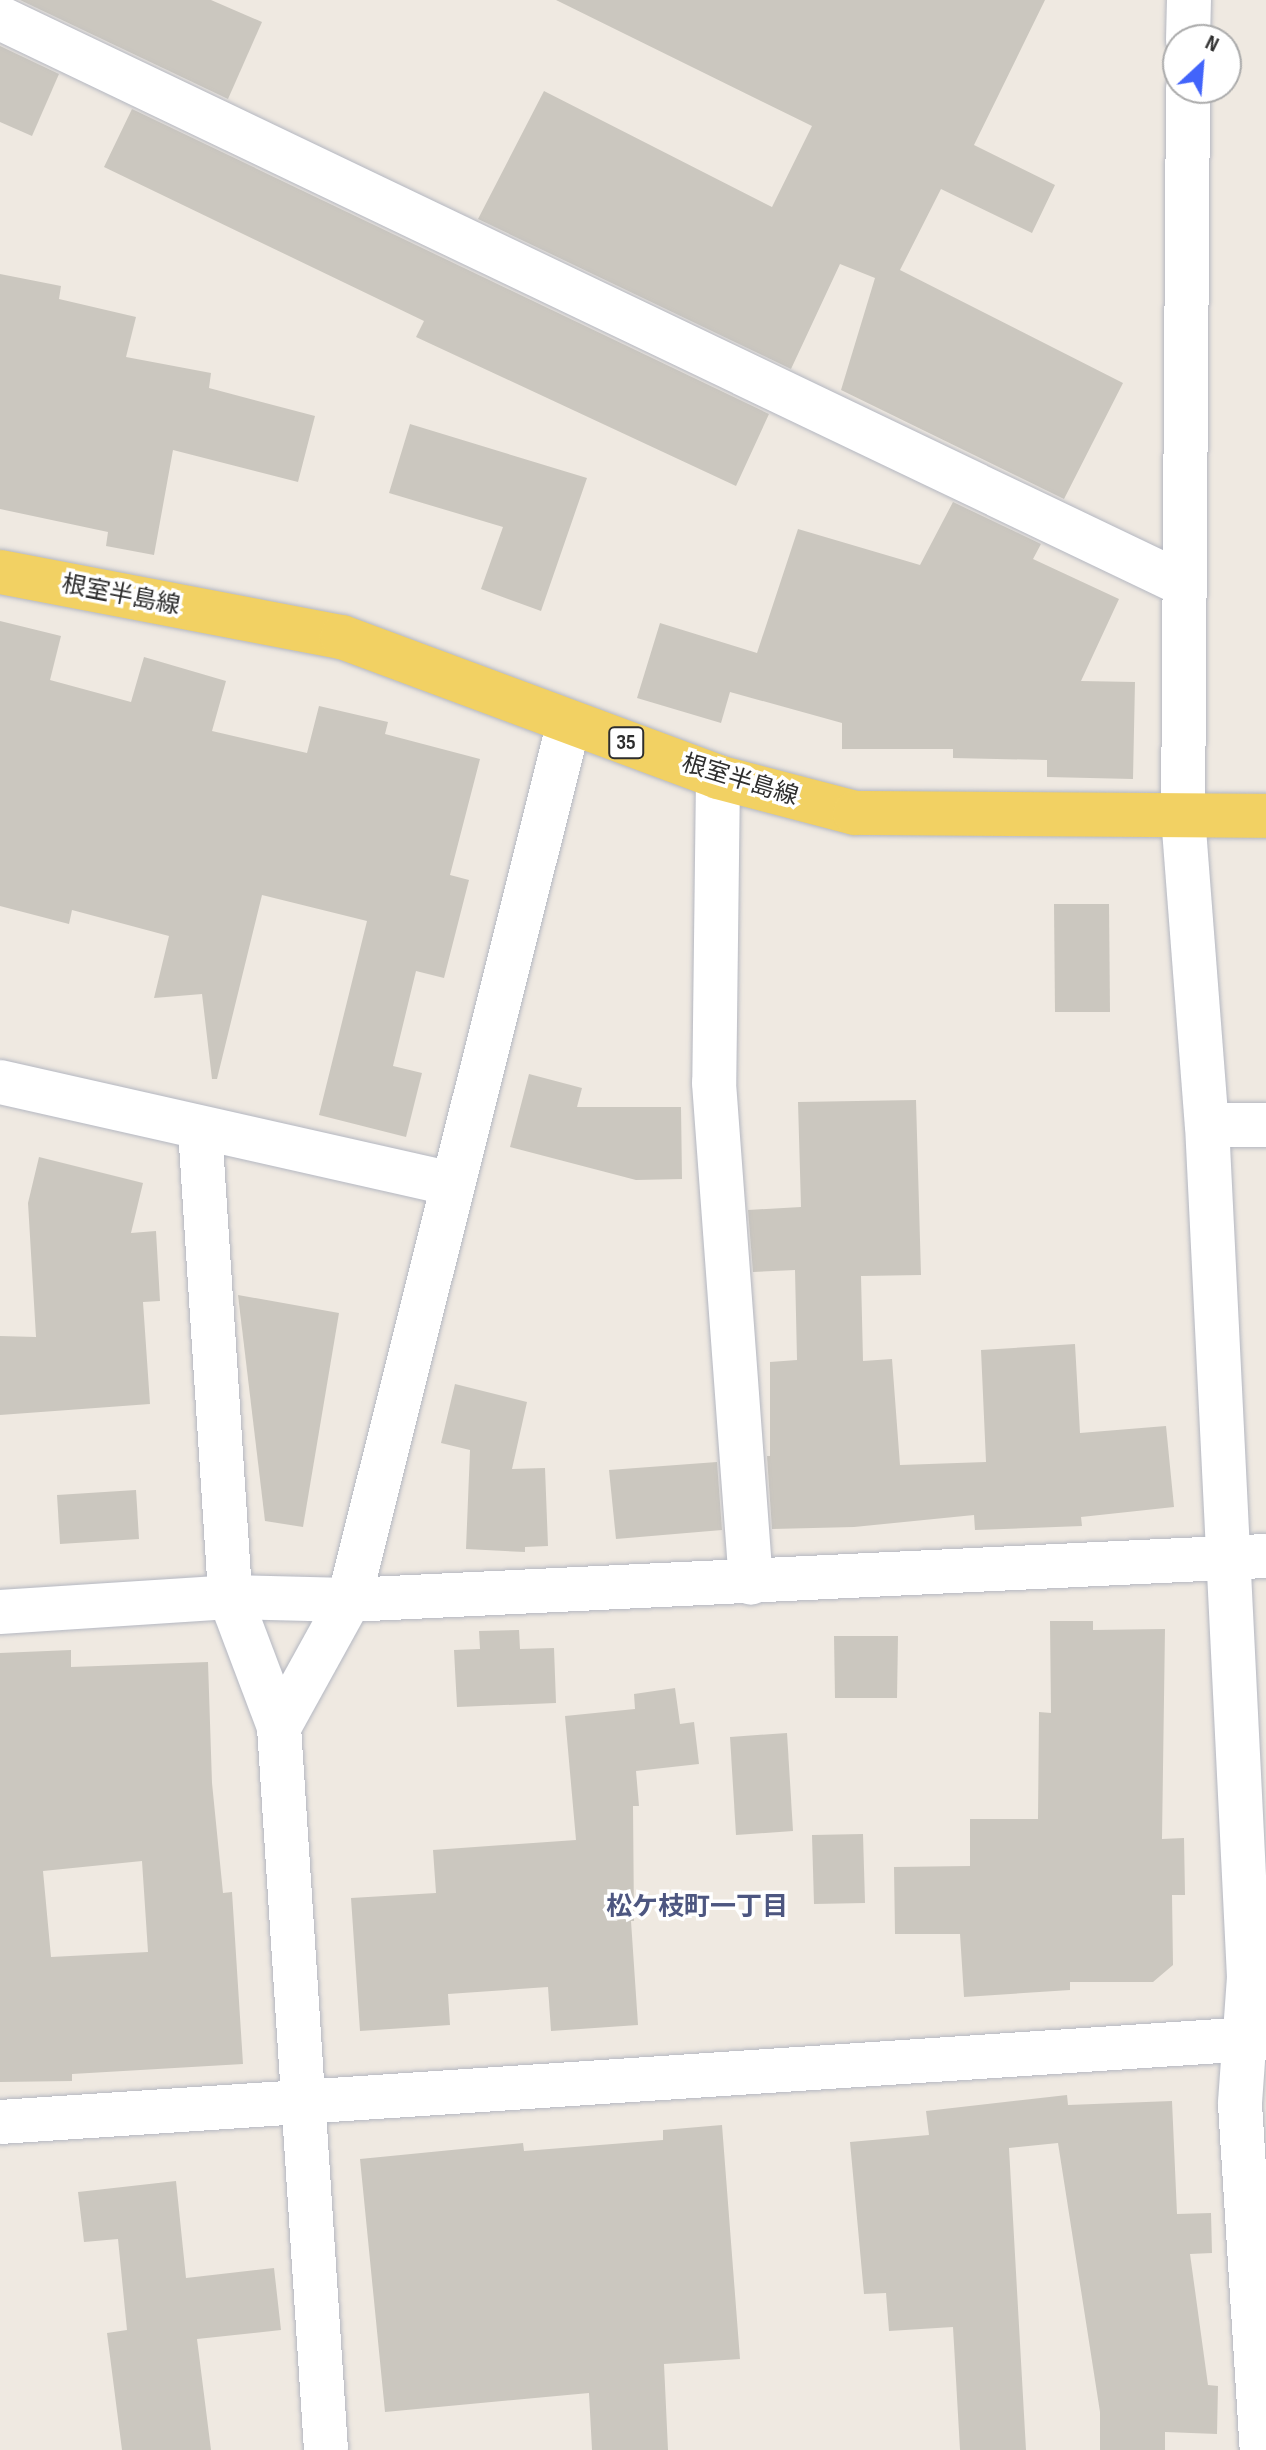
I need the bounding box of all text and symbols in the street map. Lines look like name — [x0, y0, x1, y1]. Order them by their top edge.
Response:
north arrow — [1162, 24, 1242, 104]
text: N — [1201, 29, 1223, 58]
street label: 根室半島線 — [59, 569, 183, 621]
road number: 35 — [608, 725, 644, 761]
street label: 根室半島線 — [678, 749, 802, 811]
district label: 松ケ枝町一丁目 — [606, 1892, 788, 1924]

